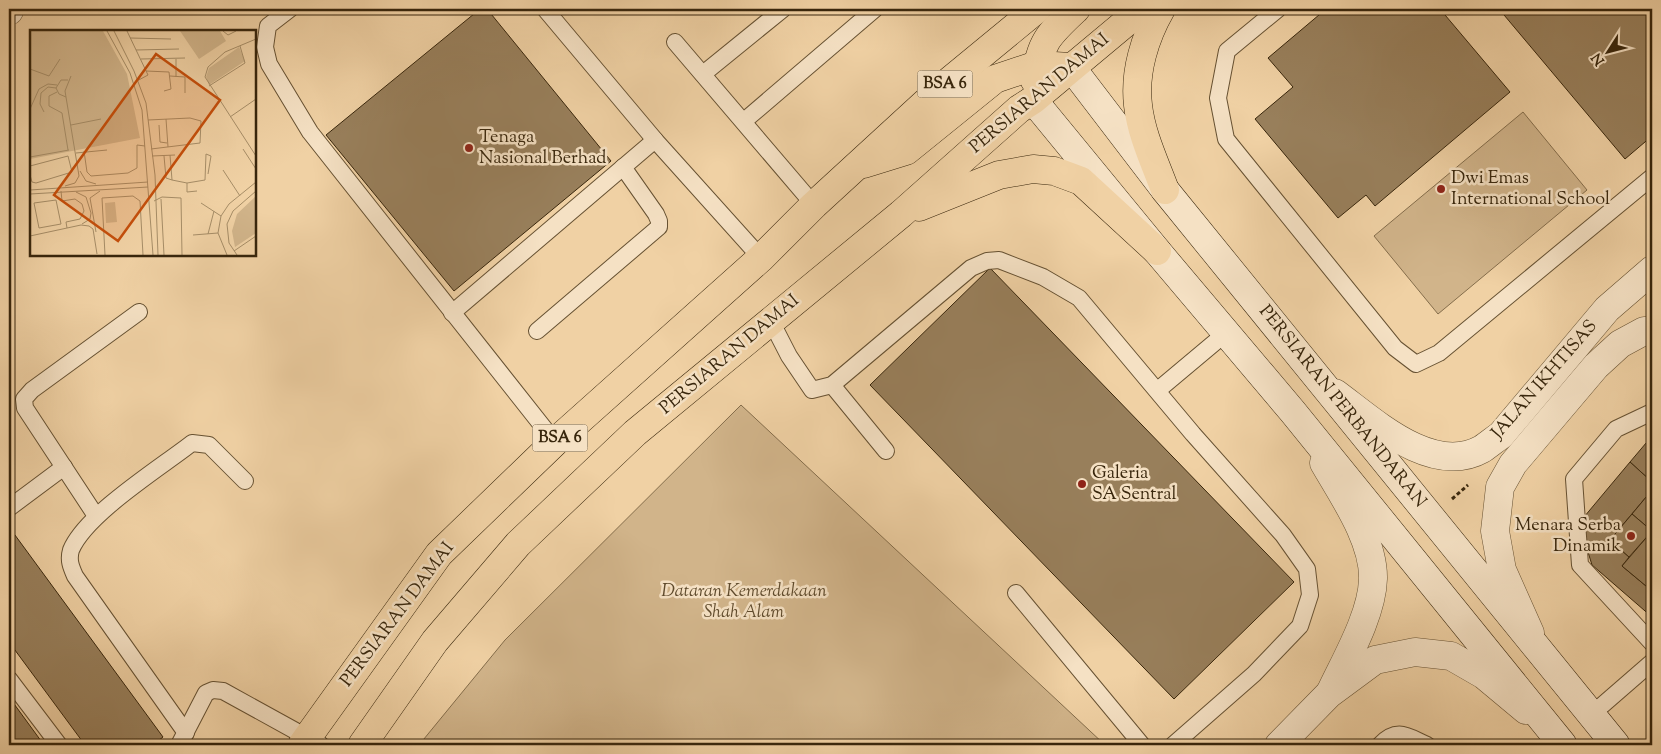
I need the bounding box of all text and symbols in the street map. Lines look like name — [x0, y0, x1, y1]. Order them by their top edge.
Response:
street label: PERSIARAN DAMAI — [964, 28, 1116, 160]
north arrow — [1584, 28, 1634, 78]
inset map — [30, 30, 256, 256]
text: N — [1588, 48, 1610, 69]
road number: BSA 6 — [918, 70, 972, 98]
place label: Tenaga Nasional Berhad — [479, 125, 606, 172]
marker: Tenaga Nasional Berhad — [463, 142, 475, 154]
place label: Dwi Emas International School — [1451, 166, 1610, 213]
marker: Dwi Emas International School — [1435, 183, 1447, 195]
street label: PERSIARAN DAMAI — [654, 289, 806, 421]
street label: PERSIARAN PERBANDARAN — [1252, 300, 1432, 514]
street label: JALAN IKHTISAS — [1485, 315, 1604, 446]
road number: BSA 6 — [532, 424, 588, 452]
place label: Galeria SA Sentral — [1092, 461, 1176, 508]
marker: Galeria SA Sentral — [1076, 478, 1088, 490]
place label: Menara Serba Dinamik — [1515, 513, 1621, 560]
marker: Menara Serba Dinamik — [1625, 530, 1637, 542]
street label: PERSIARAN DAMAI — [335, 537, 461, 693]
park label: Dataran Kemerdakaan Shah Alam — [661, 579, 827, 626]

